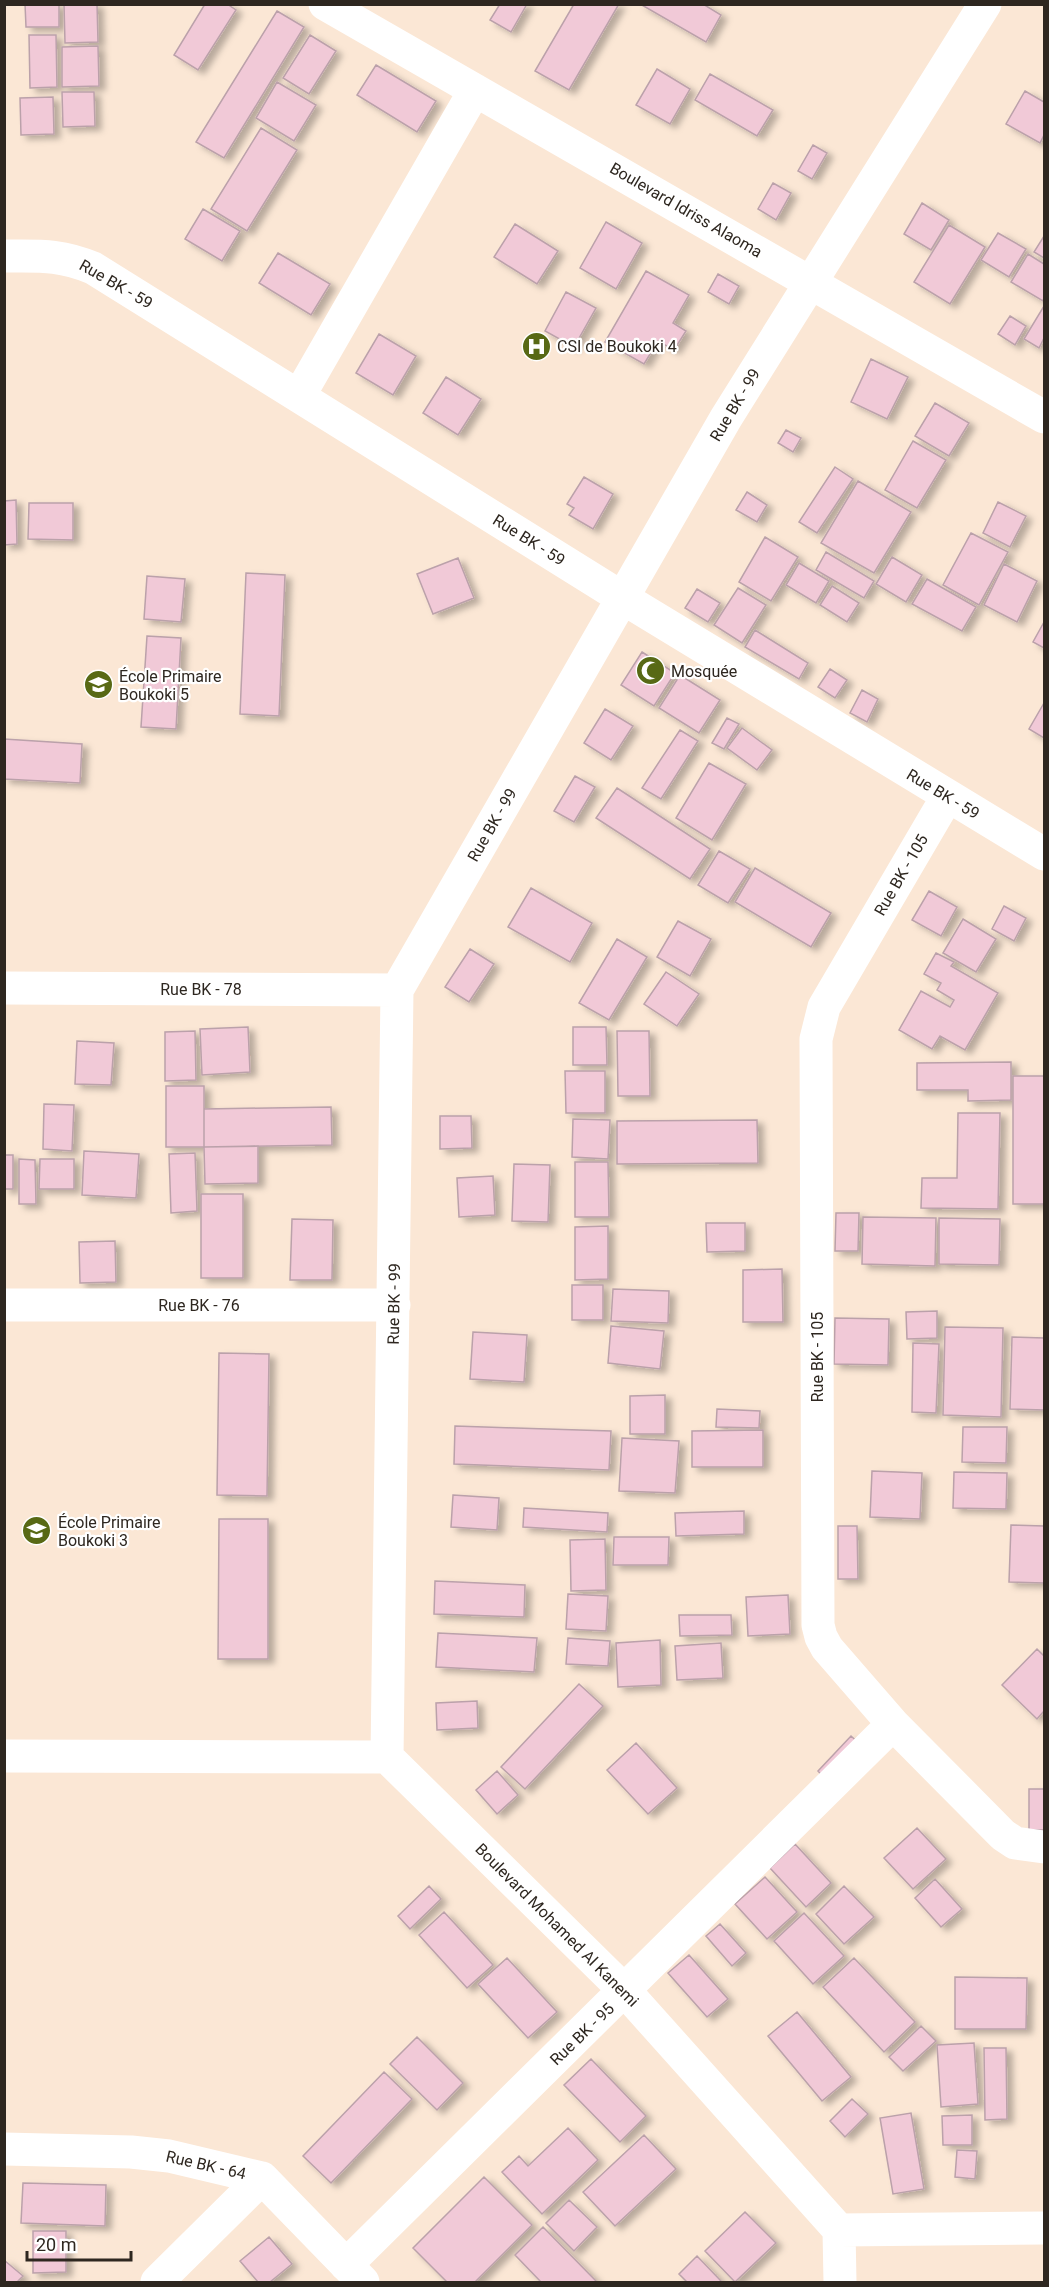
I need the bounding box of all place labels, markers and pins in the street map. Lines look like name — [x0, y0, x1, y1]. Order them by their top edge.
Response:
hospital icon: CSI de Boukoki 4 — [520, 330, 552, 362]
place label: CSI de Boukoki 4 — [557, 337, 677, 356]
mosque icon: Mosquée — [634, 655, 666, 687]
place label: Mosquée — [671, 662, 737, 681]
place label: École Primaire Boukoki 5 — [119, 667, 222, 704]
school or university icon: École Primaire Boukoki 5 — [82, 669, 114, 701]
place label: École Primaire Boukoki 3 — [58, 1513, 161, 1550]
school or university icon: École Primaire Boukoki 3 — [21, 1515, 53, 1547]

